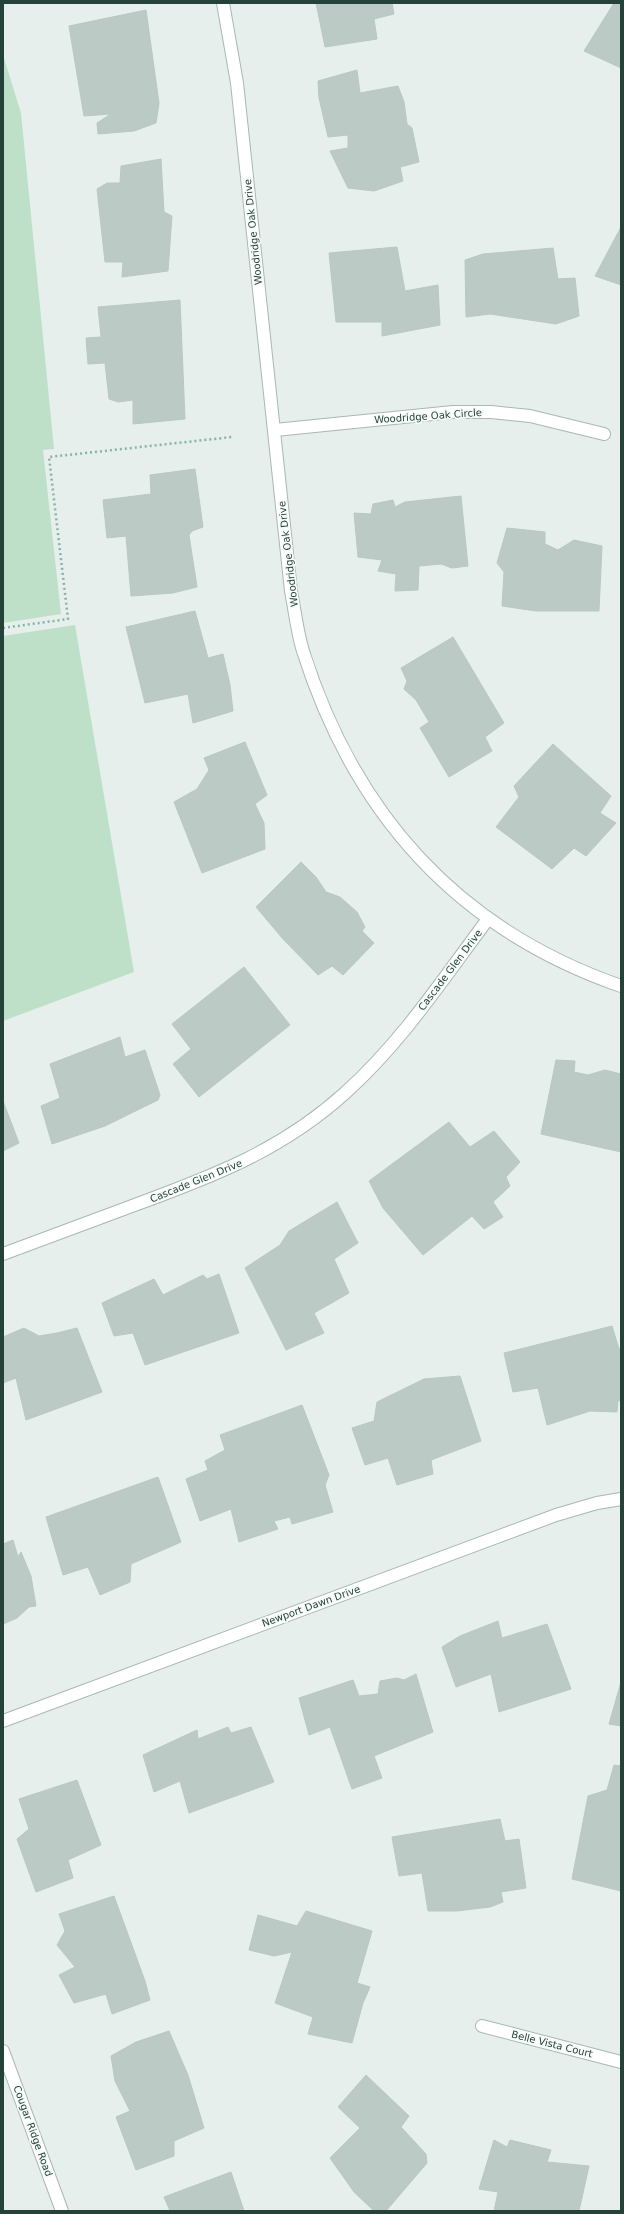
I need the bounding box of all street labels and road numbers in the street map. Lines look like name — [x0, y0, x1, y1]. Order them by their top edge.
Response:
street label: Woodridge Oak Drive — [242, 178, 264, 286]
street label: Woodridge Oak Circle — [374, 407, 482, 425]
street label: Woodridge Oak Drive — [276, 501, 300, 607]
street label: Cascade Glen Drive — [416, 927, 484, 1013]
street label: Cascade Glen Drive — [148, 1157, 244, 1205]
street label: Newport Dawn Drive — [260, 1583, 362, 1629]
street label: Belle Vista Court — [510, 2029, 594, 2059]
street label: Cougar Ridge Road — [11, 2084, 55, 2178]

